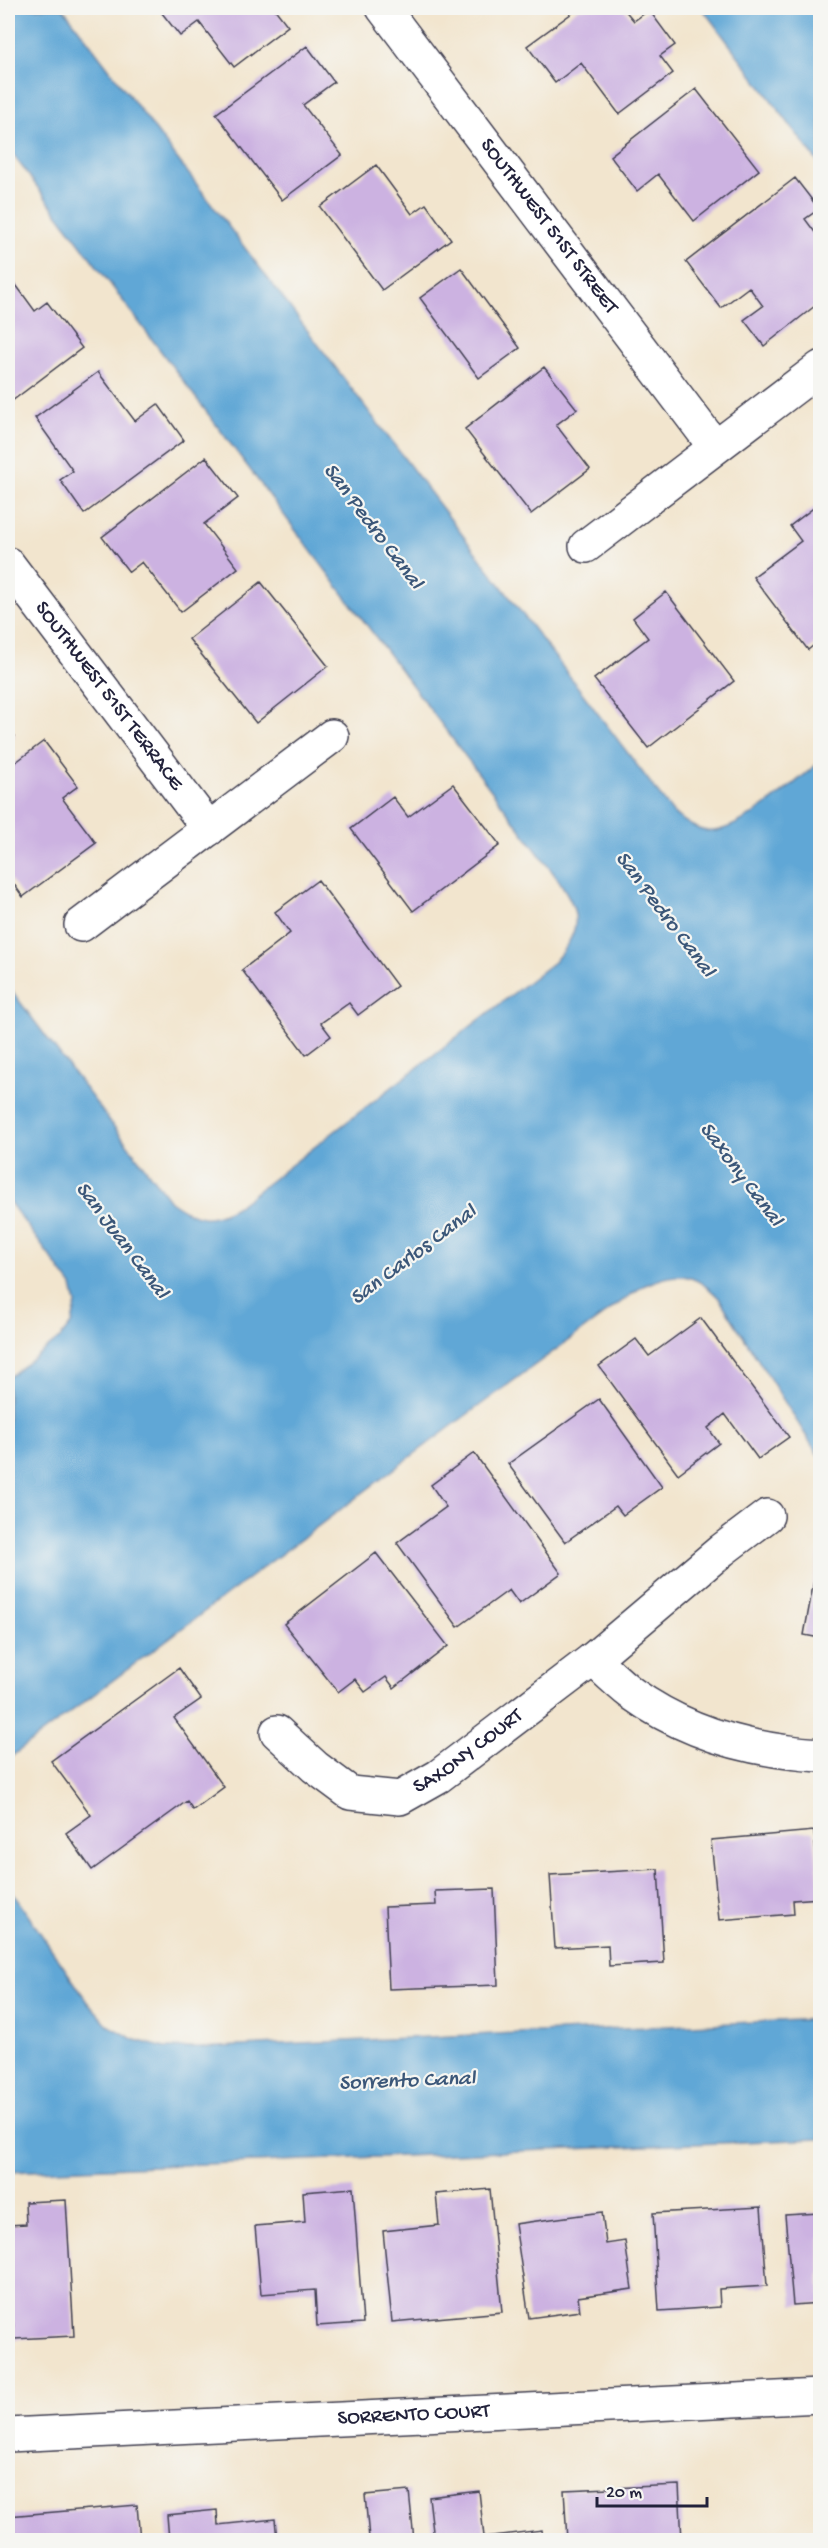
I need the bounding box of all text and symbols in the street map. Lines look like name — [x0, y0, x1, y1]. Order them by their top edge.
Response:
street label: SOUTHWEST 51ST STREET — [474, 134, 623, 320]
water label: San Pedro Canal — [316, 459, 428, 596]
street label: SOUTHWEST 51ST TERRACE — [29, 597, 189, 797]
water label: San Pedro Canal — [608, 847, 720, 984]
water label: Saxony Canal — [692, 1118, 788, 1233]
water label: San Juan Canal — [69, 1177, 174, 1305]
water label: San Carlos Canal — [346, 1199, 483, 1312]
street label: SAXONY COURT — [409, 1703, 529, 1800]
water label: Sorrento Canal — [338, 2067, 477, 2097]
street label: SORRENTO COURT — [337, 2399, 491, 2432]
scale bar — [597, 2470, 706, 2508]
text: 20 m — [606, 2483, 642, 2504]

